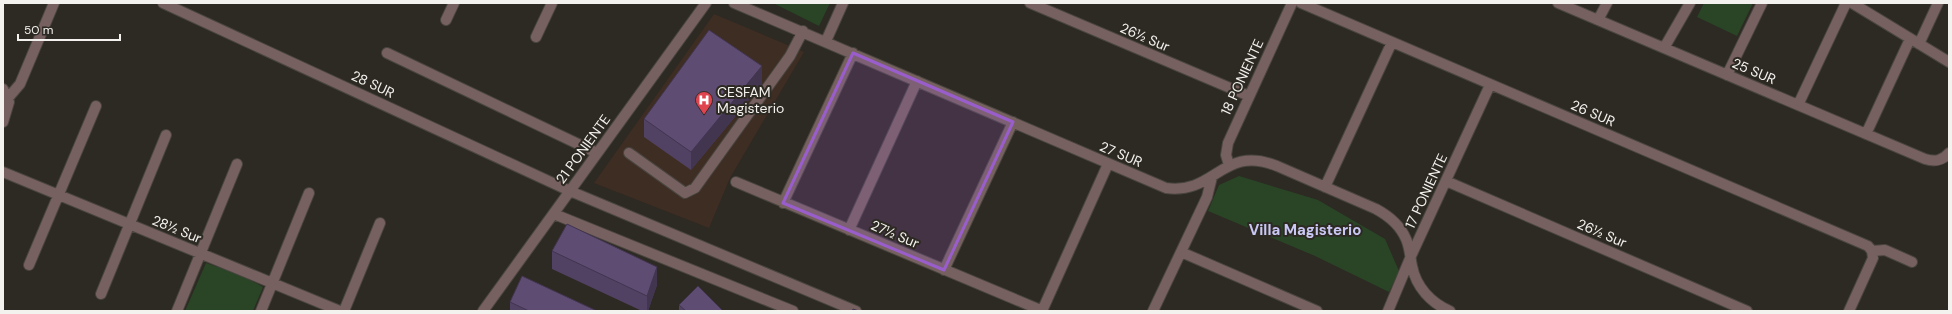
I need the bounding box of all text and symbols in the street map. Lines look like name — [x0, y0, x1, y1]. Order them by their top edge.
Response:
scale bar — [18, 16, 120, 42]
street label: 26½ Sur — [1117, 18, 1173, 56]
text: 50 m — [24, 22, 53, 38]
street label: 18 PONIENTE — [1217, 36, 1267, 118]
street label: 25 SUR — [1729, 54, 1779, 88]
street label: 28 SUR — [349, 66, 397, 102]
place label: CESFAM Magisterio — [717, 83, 784, 117]
hospital icon: CESFAM Magisterio — [694, 90, 714, 115]
street label: 26 SUR — [1568, 96, 1618, 130]
street label: 21 PONIENTE — [552, 111, 614, 187]
street label: 27 SUR — [1097, 137, 1145, 171]
street label: 17 PONIENTE — [1401, 150, 1451, 231]
street label: 28½ Sur — [150, 211, 204, 247]
street label: 26½ Sur — [1574, 214, 1630, 252]
street label: 27½ Sur — [868, 216, 922, 252]
district label: Villa Magisterio — [1249, 220, 1361, 240]

